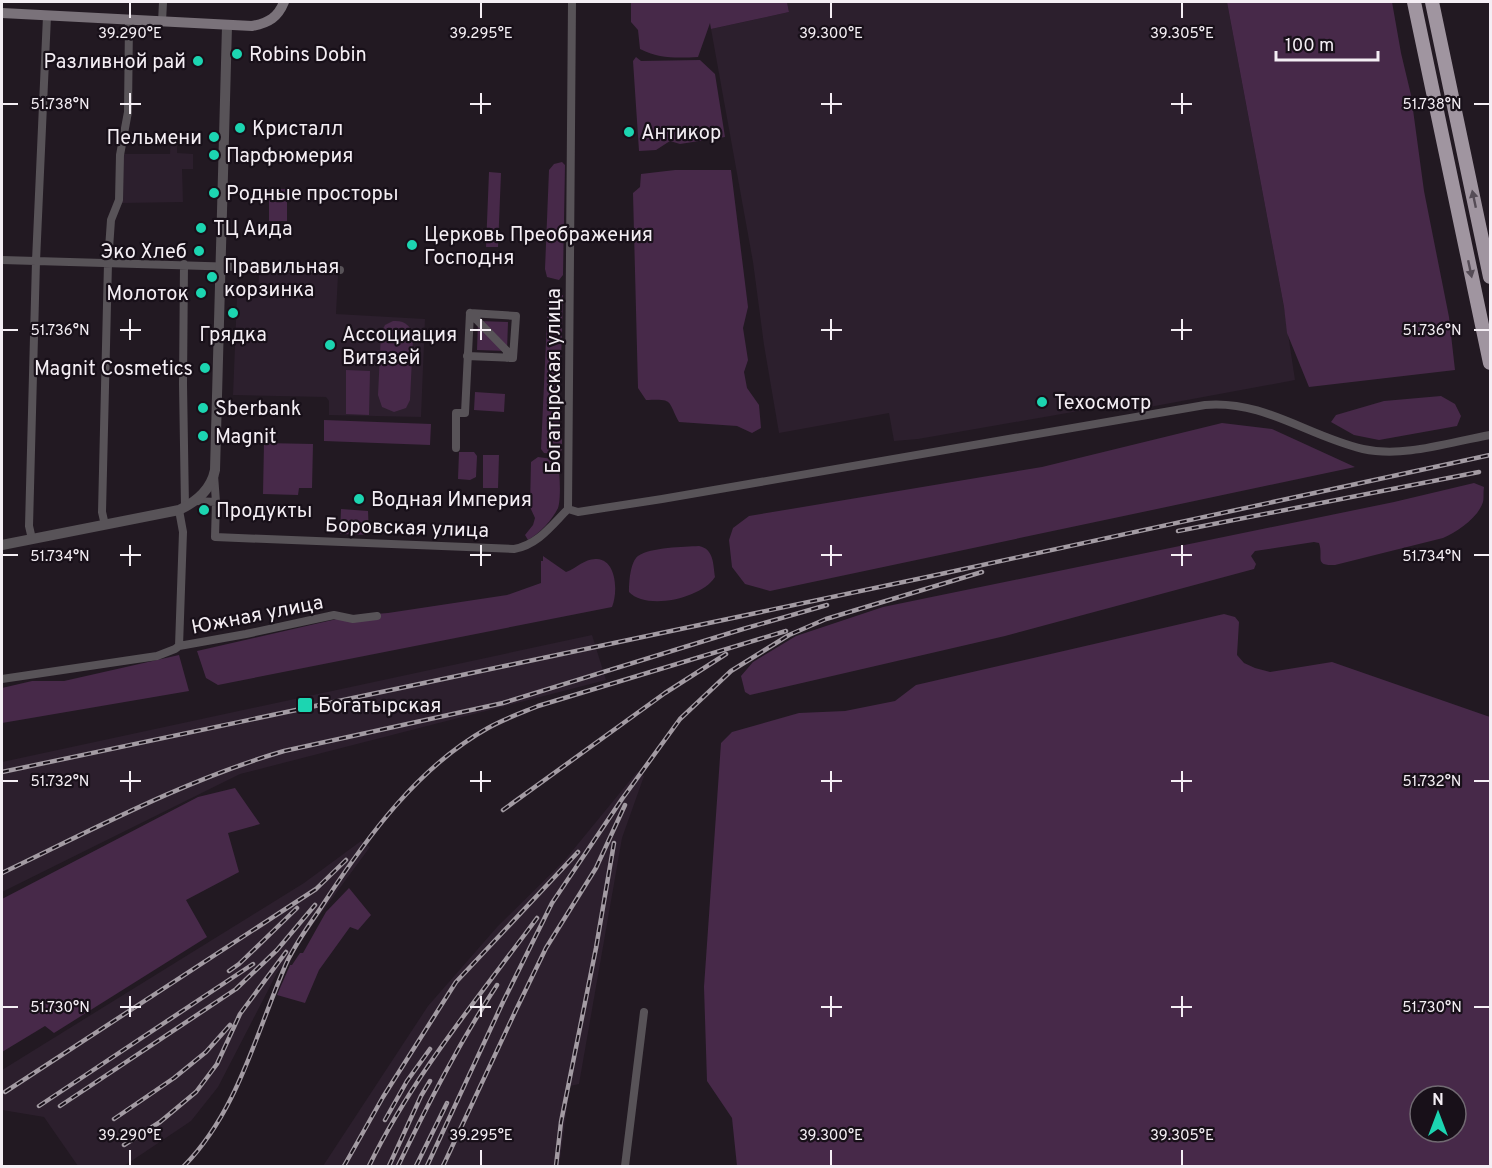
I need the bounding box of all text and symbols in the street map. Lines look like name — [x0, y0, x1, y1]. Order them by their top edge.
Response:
scale bar — [1276, 24, 1378, 62]
text: 39.290°E — [98, 25, 162, 44]
text: 39.295°E — [449, 25, 513, 44]
text: 39.300°E — [799, 25, 863, 44]
text: 39.305°E — [1150, 25, 1214, 44]
text: 100 m — [1285, 35, 1334, 58]
place label: Robins Dobin — [249, 43, 367, 69]
marker: Robins Dobin — [230, 47, 244, 61]
place label: Разливной рай — [43, 50, 186, 76]
marker: Разливной рай — [191, 54, 205, 68]
text: 51.738°N — [30, 96, 90, 115]
text: 51.738°N — [1402, 96, 1462, 115]
place label: Кристалл — [252, 117, 343, 143]
marker: Кристалл — [233, 121, 247, 135]
place label: Антикор — [641, 121, 721, 147]
marker: Антикор — [622, 125, 636, 139]
place label: Пельмени — [106, 126, 202, 152]
marker: Пельмени — [207, 130, 221, 144]
place label: Парфюмерия — [226, 144, 353, 170]
marker: Парфюмерия — [207, 148, 221, 162]
place label: Родные просторы — [226, 182, 398, 208]
marker: Родные просторы — [207, 186, 221, 200]
one-way arrow — [1469, 190, 1478, 209]
place label: ТЦ Аида — [213, 217, 293, 243]
marker: ТЦ Аида — [194, 221, 208, 235]
place label: Церковь Преображения Господня — [424, 223, 653, 272]
marker: Церковь Преображения Господня — [405, 238, 419, 252]
place label: Эко Хлеб — [101, 240, 187, 266]
marker: Эко Хлеб — [192, 244, 206, 258]
place label: Правильная корзинка — [224, 255, 339, 304]
one-way arrow — [1466, 260, 1475, 279]
marker: Правильная корзинка — [205, 270, 219, 284]
place label: Молоток — [106, 282, 189, 308]
marker: Молоток — [194, 286, 208, 300]
street label: Богатырская улица — [542, 288, 568, 474]
marker: Грядка — [226, 306, 240, 320]
text: 51.736°N — [30, 322, 90, 341]
text: 51.736°N — [1402, 322, 1462, 341]
place label: Грядка — [199, 323, 267, 349]
place label: Ассоциация Витязей — [342, 323, 457, 372]
marker: Ассоциация Витязей — [323, 338, 337, 352]
place label: Magnit Cosmetics — [34, 357, 193, 383]
marker: Magnit Cosmetics — [198, 361, 212, 375]
place label: Техосмотр — [1054, 391, 1151, 417]
marker: Техосмотр — [1035, 395, 1049, 409]
place label: Sberbank — [215, 397, 301, 423]
marker: Sberbank — [196, 401, 210, 415]
place label: Magnit — [215, 425, 277, 451]
marker: Magnit — [196, 429, 210, 443]
place label: Водная Империя — [371, 488, 532, 514]
marker: Водная Империя — [352, 492, 366, 506]
place label: Продукты — [216, 499, 312, 525]
marker: Продукты — [197, 503, 211, 517]
street label: Боровская улица — [325, 513, 489, 545]
text: 51.734°N — [30, 548, 90, 567]
text: 51.734°N — [1402, 548, 1462, 567]
street label: Южная улица — [189, 590, 326, 641]
place label: Богатырская — [318, 694, 441, 720]
marker: Богатырская — [296, 696, 314, 714]
text: 51.732°N — [31, 773, 89, 792]
text: 51.732°N — [1403, 773, 1461, 792]
text: 51.730°N — [30, 999, 90, 1018]
text: 51.730°N — [1402, 999, 1462, 1018]
north arrow — [1408, 1084, 1468, 1144]
text: N — [1432, 1091, 1444, 1111]
text: 39.290°E — [98, 1127, 162, 1146]
text: 39.295°E — [449, 1127, 513, 1146]
text: 39.300°E — [799, 1127, 863, 1146]
text: 39.305°E — [1150, 1127, 1214, 1146]

